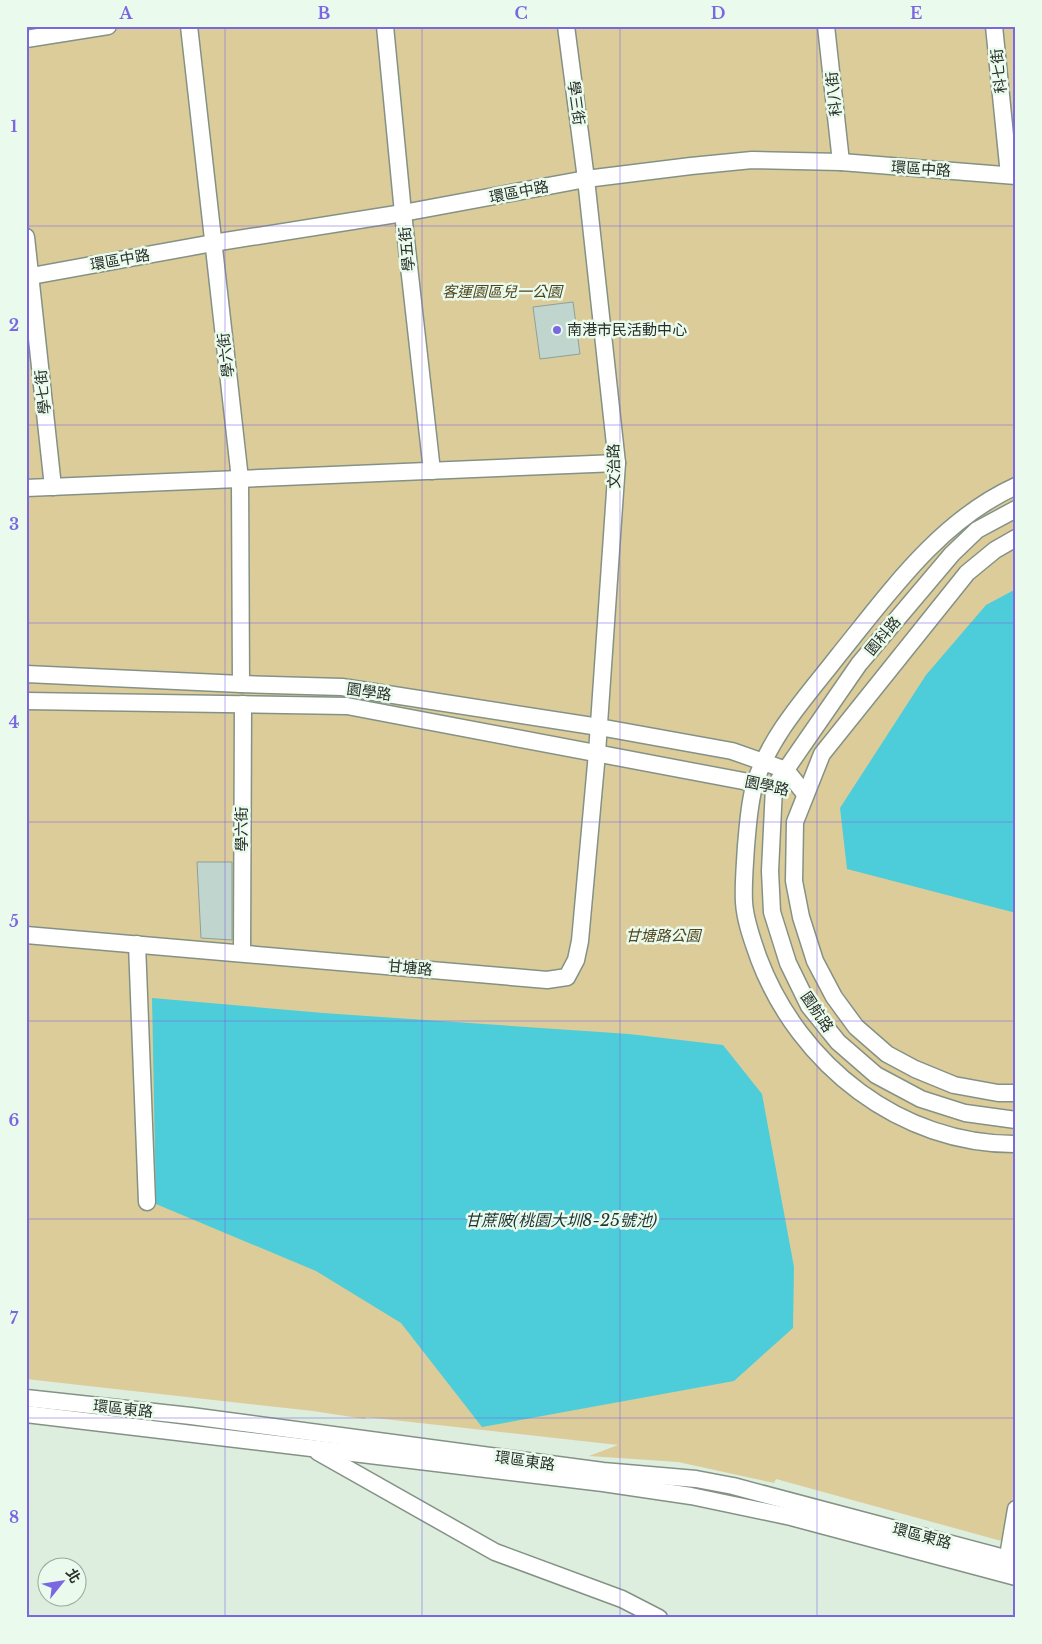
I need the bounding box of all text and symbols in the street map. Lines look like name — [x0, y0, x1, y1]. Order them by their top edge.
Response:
text: A — [119, 3, 134, 23]
text: B — [318, 3, 331, 23]
text: C — [514, 3, 528, 23]
text: D — [711, 3, 725, 23]
text: E — [910, 3, 922, 23]
street label: 科七街 — [987, 48, 1010, 94]
street label: 科八街 — [822, 71, 845, 117]
street label: 學三街 — [564, 79, 589, 127]
text: 1 — [11, 116, 18, 136]
street label: 環區中路 — [890, 157, 952, 180]
street label: 環區中路 — [488, 176, 550, 207]
street label: 學五街 — [395, 226, 418, 272]
street label: 環區中路 — [89, 245, 151, 274]
park label: 客運園區兒一公園 — [442, 282, 564, 301]
text: 2 — [9, 315, 19, 335]
place label: 南港市民活動中心 — [567, 320, 687, 339]
marker: 南港市民活動中心 — [551, 324, 563, 336]
street label: 學六街 — [213, 332, 238, 379]
street label: 學七街 — [31, 369, 54, 415]
street label: 文治路 — [604, 443, 623, 489]
text: 3 — [9, 514, 19, 534]
street label: 園科路 — [861, 612, 904, 659]
street label: 園學路 — [345, 679, 393, 704]
text: 4 — [9, 712, 19, 732]
street label: 園學路 — [743, 772, 791, 799]
street label: 學六街 — [232, 806, 251, 852]
text: 5 — [9, 911, 19, 931]
park label: 甘塘路公園 — [625, 926, 702, 945]
street label: 甘塘路 — [387, 956, 433, 979]
street label: 園航路 — [797, 988, 838, 1036]
text: 6 — [9, 1110, 20, 1130]
water label: 甘蔗陂(桃園大圳8-25號池) — [465, 1210, 657, 1230]
text: 7 — [10, 1308, 19, 1328]
street label: 環區東路 — [92, 1396, 154, 1421]
street label: 環區東路 — [494, 1447, 556, 1474]
text: 8 — [9, 1507, 19, 1527]
street label: 環區東路 — [891, 1519, 954, 1552]
north arrow — [38, 1556, 88, 1606]
text: 北 — [62, 1565, 85, 1586]

